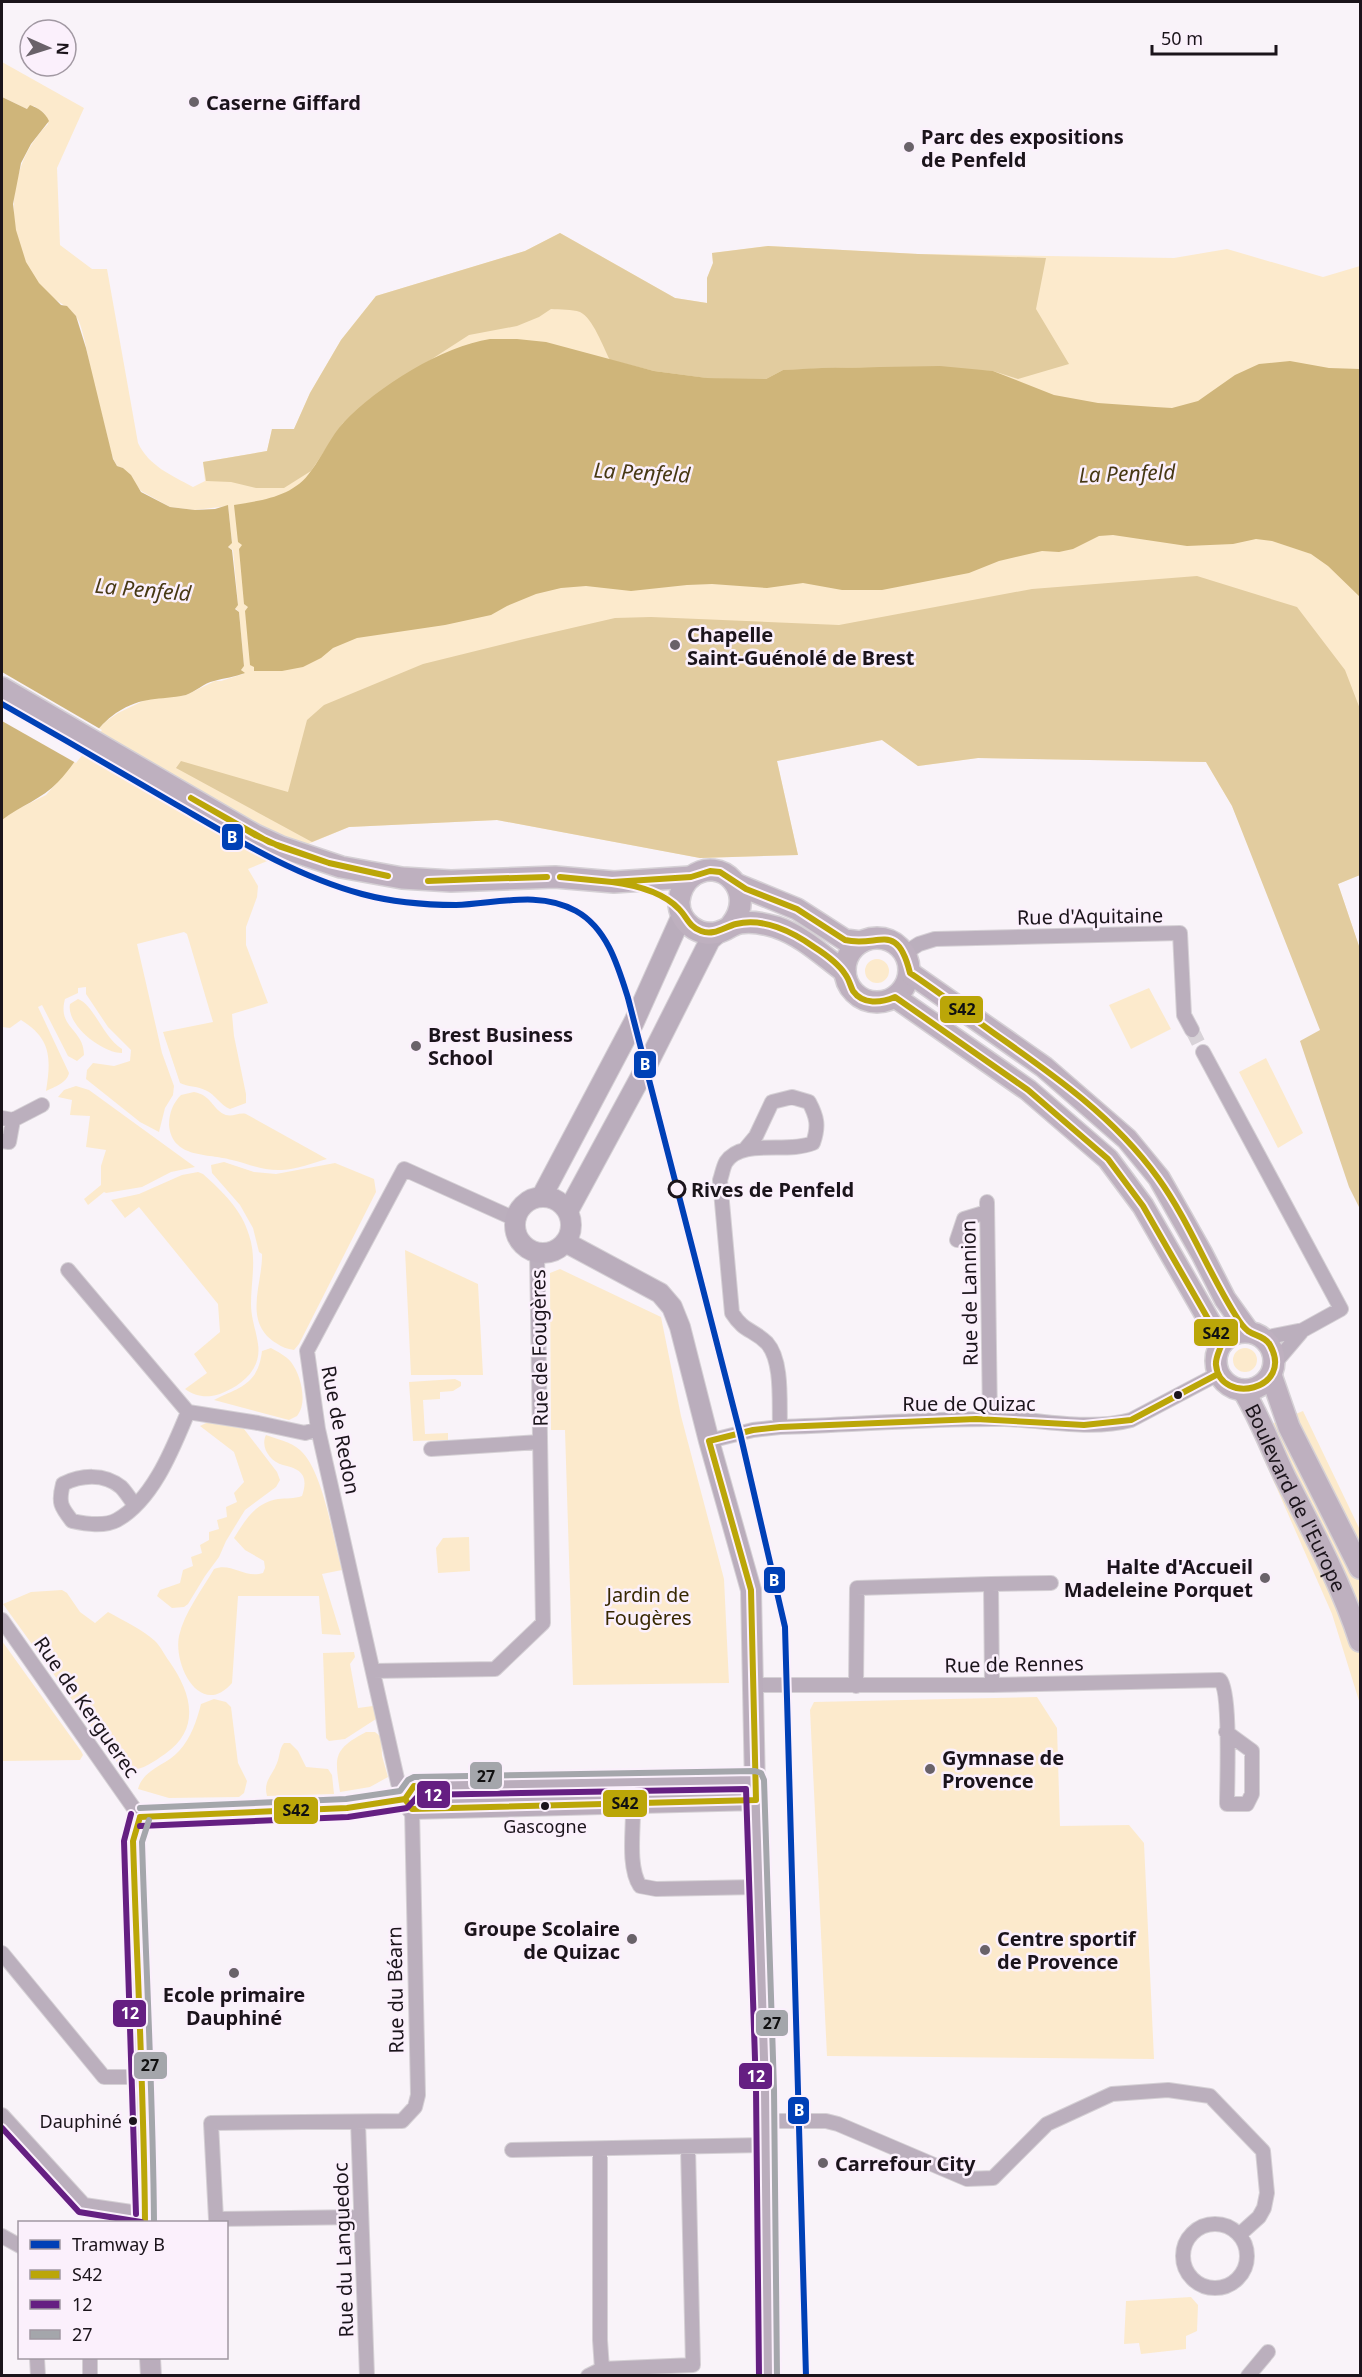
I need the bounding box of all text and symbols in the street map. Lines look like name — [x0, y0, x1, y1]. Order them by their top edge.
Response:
north arrow — [18, 18, 78, 78]
scale bar — [1152, 18, 1276, 56]
text: 50 m — [1161, 26, 1203, 50]
text: N — [52, 42, 74, 56]
place label: Caserne Giffard — [206, 89, 361, 116]
marker: Caserne Giffard — [187, 95, 201, 109]
place label: Parc des expositions de Penfeld — [921, 123, 1124, 173]
marker: Parc des expositions de Penfeld — [902, 140, 916, 154]
water label: La Penfeld — [593, 455, 692, 489]
water label: La Penfeld — [1078, 457, 1177, 489]
water label: La Penfeld — [94, 571, 193, 607]
place label: Chapelle Saint-Guénolé de Brest — [687, 621, 915, 671]
marker: Chapelle Saint-Guénolé de Brest — [668, 638, 682, 652]
line badge: B — [221, 823, 244, 851]
text: B — [227, 826, 237, 848]
street label: Rue d'Aquitaine — [1017, 901, 1163, 931]
line badge: S42 — [939, 995, 984, 1024]
text: S42 — [948, 998, 976, 1020]
place label: Brest Business School — [428, 1021, 573, 1071]
marker: Brest Business School — [409, 1039, 423, 1053]
line badge: B — [633, 1050, 657, 1079]
text: B — [640, 1053, 650, 1075]
place label: Rives de Penfeld — [691, 1176, 854, 1203]
marker: Rives de Penfeld — [668, 1180, 686, 1198]
street label: Rue de Lannion — [954, 1220, 984, 1366]
street label: Rue de Fougères — [524, 1269, 554, 1427]
line badge: S42 — [1193, 1318, 1239, 1347]
text: S42 — [1202, 1322, 1230, 1344]
street label: Rue de Redon — [315, 1363, 367, 1497]
unlabelled marker — [1172, 1389, 1184, 1401]
street label: Rue de Quizac — [902, 1390, 1036, 1417]
street label: Boulevard de l'Europe — [1239, 1399, 1353, 1596]
place label: Halte d'Accueil Madeleine Porquet — [1064, 1553, 1253, 1603]
line badge: B — [763, 1566, 786, 1594]
text: B — [769, 1569, 779, 1591]
marker: Halte d'Accueil Madeleine Porquet — [1258, 1571, 1272, 1585]
park label: Jardin de Fougères — [604, 1581, 692, 1631]
street label: Rue de Kerguerec — [28, 1631, 146, 1783]
street label: Rue de Rennes — [944, 1649, 1084, 1679]
place label: Gymnase de Provence — [942, 1744, 1064, 1794]
line badge: 27 — [469, 1761, 503, 1790]
marker: Gymnase de Provence — [923, 1762, 937, 1776]
text: 27 — [477, 1765, 495, 1787]
line badge: 12 — [416, 1780, 451, 1809]
text: 12 — [424, 1784, 442, 1806]
line badge: S42 — [602, 1789, 648, 1818]
text: S42 — [611, 1792, 639, 1814]
line badge: S42 — [273, 1796, 319, 1825]
text: S42 — [282, 1799, 310, 1821]
marker: Gascogne — [539, 1800, 551, 1812]
place label: Gascogne — [503, 1814, 587, 1838]
place label: Groupe Scolaire de Quizac — [463, 1915, 620, 1965]
place label: Centre sportif de Provence — [997, 1925, 1137, 1975]
street label: Rue du Béarn — [380, 1926, 410, 2054]
marker: Groupe Scolaire de Quizac — [625, 1932, 639, 1946]
marker: Centre sportif de Provence — [978, 1943, 992, 1957]
marker: Ecole primaire Dauphiné — [227, 1966, 241, 1980]
place label: Ecole primaire Dauphiné — [163, 1981, 305, 2031]
line badge: 12 — [112, 1999, 147, 2028]
text: 12 — [121, 2002, 139, 2024]
line badge: 27 — [755, 2009, 789, 2037]
text: 27 — [763, 2012, 781, 2034]
line badge: 27 — [133, 2051, 168, 2080]
text: 27 — [141, 2054, 159, 2076]
line badge: 12 — [738, 2062, 773, 2090]
text: 12 — [747, 2065, 765, 2087]
line badge: B — [787, 2096, 810, 2125]
text: B — [794, 2099, 804, 2121]
place label: Dauphiné — [40, 2109, 122, 2133]
marker: Dauphiné — [127, 2115, 139, 2127]
place label: Carrefour City — [835, 2150, 976, 2177]
marker: Carrefour City — [816, 2156, 830, 2170]
street label: Rue du Languedoc — [326, 2162, 360, 2338]
legend — [18, 2221, 228, 2359]
text: Tramway B — [72, 2232, 165, 2256]
text: S42 — [72, 2262, 102, 2286]
text: 12 — [72, 2292, 93, 2316]
text: 27 — [72, 2322, 93, 2346]

